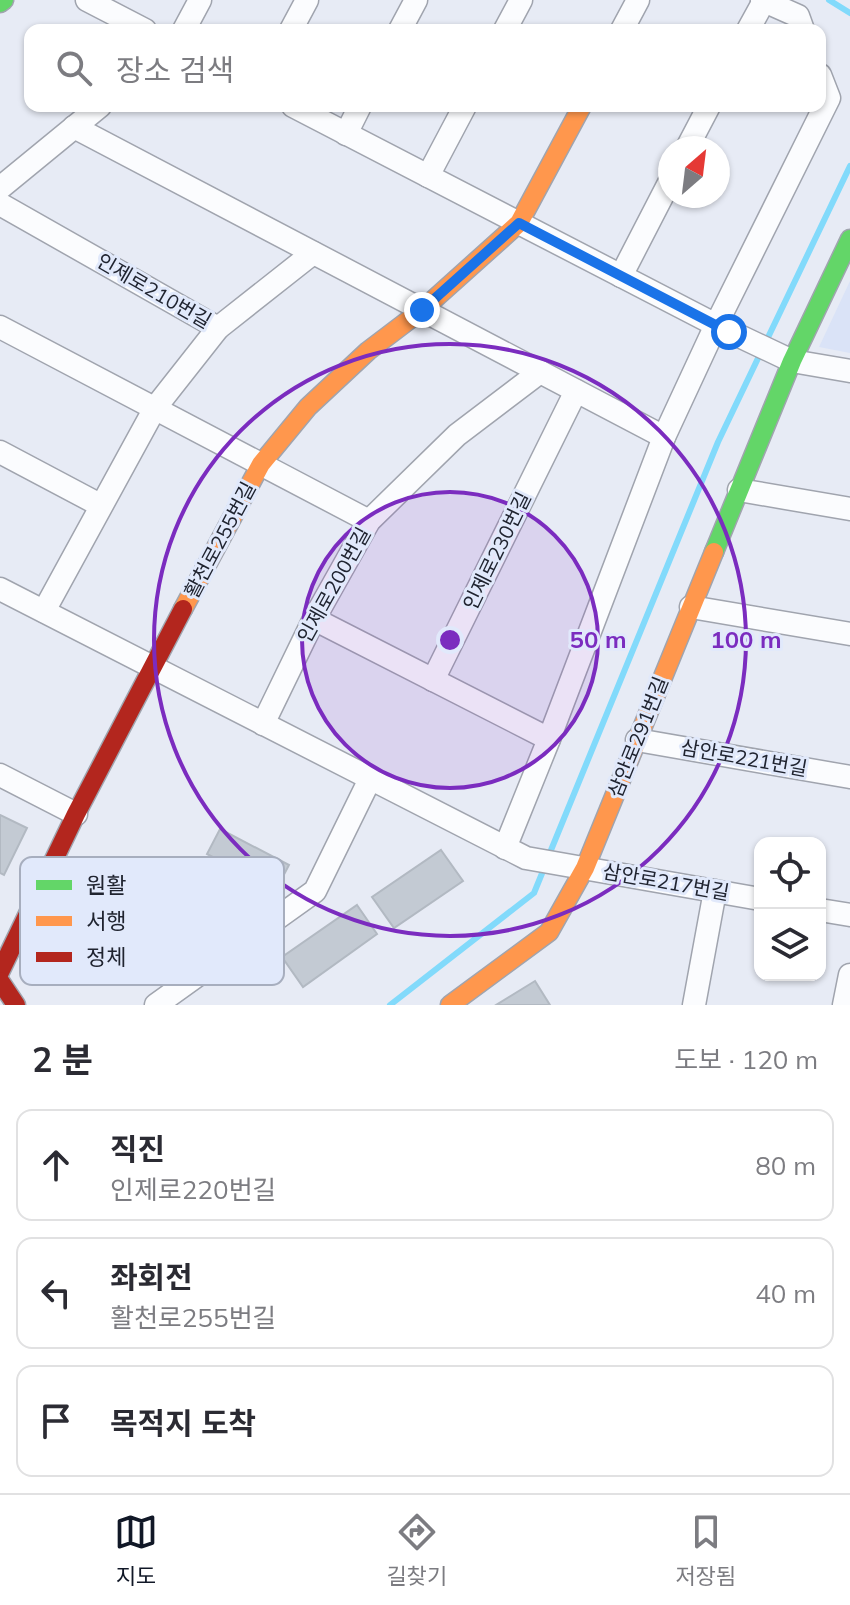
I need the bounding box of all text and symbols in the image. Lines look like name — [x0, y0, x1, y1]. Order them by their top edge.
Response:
search box — [24, 24, 826, 112]
icon: search — [52, 46, 96, 90]
text: 장소 검색 — [116, 51, 234, 89]
north arrow — [658, 136, 730, 208]
street label: 인제로210번길 — [93, 248, 216, 333]
route end — [404, 292, 440, 328]
route start — [711, 314, 747, 350]
street label: 활천로255번길 — [178, 477, 261, 602]
street label: 인제로230번길 — [457, 488, 536, 614]
street label: 인제로200번길 — [292, 523, 376, 647]
text: 50 m — [570, 624, 626, 654]
text: 100 m — [710, 624, 782, 654]
centre of rings — [436, 626, 464, 654]
street label: 삼안로291번길 — [602, 673, 673, 801]
street label: 삼안로221번길 — [679, 734, 809, 781]
map controls — [754, 837, 826, 981]
button: locate — [754, 837, 826, 909]
legend — [20, 857, 284, 985]
street label: 삼안로217번길 — [601, 858, 731, 905]
text: 원활 — [86, 871, 126, 899]
text: 서행 — [86, 907, 126, 935]
button: layers — [754, 909, 826, 981]
text: 정체 — [86, 943, 126, 971]
text: 2 분 — [32, 1038, 93, 1081]
text: 도보 · 120 m — [674, 1043, 818, 1076]
text: 직진 — [110, 1130, 165, 1168]
icon: ahead — [34, 1143, 78, 1187]
text: 80 m — [755, 1149, 816, 1182]
text: 인제로220번길 — [110, 1173, 276, 1206]
text: 좌회전 — [110, 1258, 193, 1296]
icon: left — [34, 1271, 78, 1315]
text: 40 m — [755, 1277, 816, 1310]
text: 활천로255번길 — [110, 1301, 276, 1334]
icon: arrive — [34, 1399, 78, 1443]
text: 목적지 도착 — [110, 1404, 256, 1442]
tab: 지도 — [114, 1510, 158, 1590]
tab: 길찾기 — [386, 1510, 447, 1590]
tab: 저장됨 — [675, 1510, 736, 1590]

